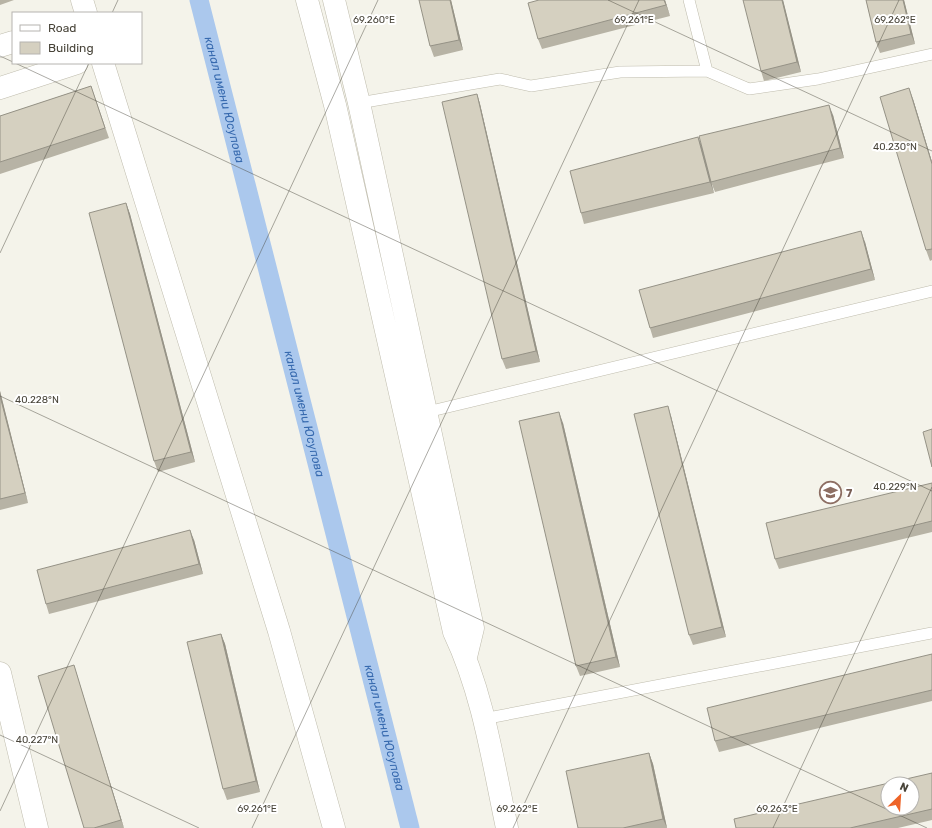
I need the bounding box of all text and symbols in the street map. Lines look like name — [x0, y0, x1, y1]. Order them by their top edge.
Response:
legend — [12, 12, 142, 64]
text: 69.260°E — [353, 14, 395, 26]
text: 69.261°E — [614, 14, 654, 26]
text: 69.262°E — [874, 14, 916, 26]
text: Road — [48, 21, 76, 35]
water label: канал имени Юсупова — [202, 35, 247, 164]
text: Building — [48, 41, 94, 55]
text: 40.230°N — [873, 141, 917, 153]
water label: канал имени Юсупова — [282, 349, 327, 478]
text: 40.228°N — [15, 394, 59, 406]
school or university icon: 7 — [818, 480, 844, 506]
text: 40.229°N — [873, 481, 917, 493]
place label: 7 — [846, 487, 853, 500]
water label: канал имени Юсупова — [362, 663, 407, 792]
text: 40.227°N — [16, 734, 58, 746]
north arrow — [880, 776, 920, 816]
text: N — [898, 780, 910, 795]
text: 69.261°E — [237, 803, 277, 815]
text: 69.262°E — [496, 803, 538, 815]
text: 69.263°E — [756, 803, 798, 815]

